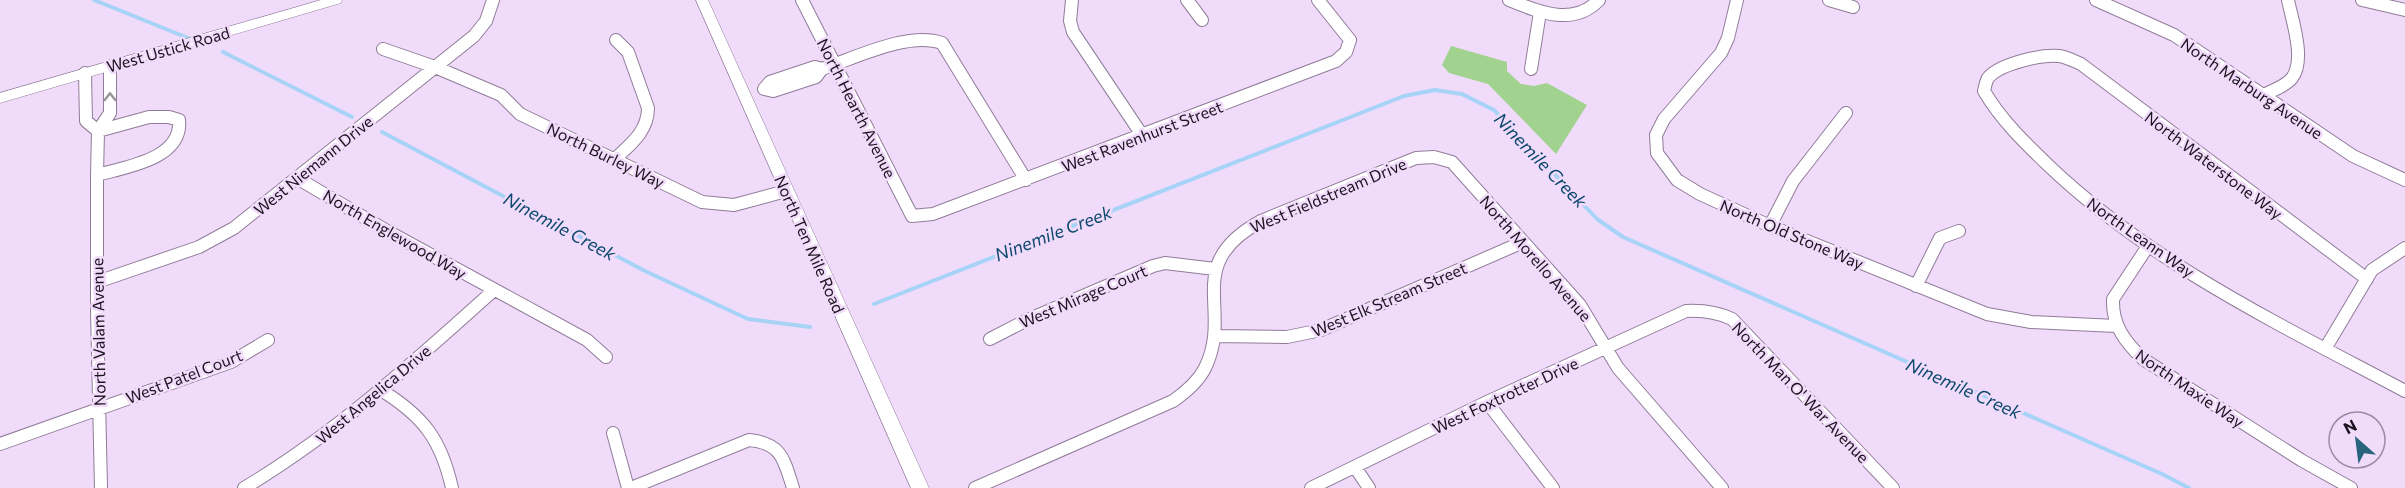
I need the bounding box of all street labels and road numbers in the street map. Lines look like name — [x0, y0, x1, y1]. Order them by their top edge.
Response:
street label: West Ustick Road — [104, 22, 232, 76]
street label: North Marburg Avenue — [2178, 34, 2326, 142]
street label: North Hearth Avenue — [814, 35, 900, 181]
street label: West Ravenhurst Street — [1059, 96, 1226, 176]
street label: North Waterstone Way — [2141, 107, 2287, 223]
street label: West Niemann Drive — [250, 111, 376, 219]
street label: North Burley Way — [544, 118, 668, 192]
street label: West Fieldstream Drive — [1247, 153, 1409, 237]
street label: North Ten Mile Road — [771, 172, 849, 316]
street label: North Englewood Way — [320, 185, 470, 283]
street label: North Morello Avenue — [1476, 191, 1596, 325]
street label: North Leann Way — [2084, 193, 2198, 281]
street label: North Old Stone Way — [1717, 195, 1867, 273]
street label: North Valam Avenue — [87, 258, 109, 406]
street label: West Elk Stream Street — [1309, 258, 1470, 340]
street label: West Mirage Court — [1016, 260, 1150, 332]
street label: North Man O' War Avenue — [1729, 318, 1873, 466]
street label: West Angelica Drive — [312, 340, 434, 448]
street label: West Patel Court — [123, 345, 245, 407]
street label: North Maxie Way — [2132, 345, 2248, 431]
street label: West Foxtrotter Drive — [1429, 353, 1581, 437]

